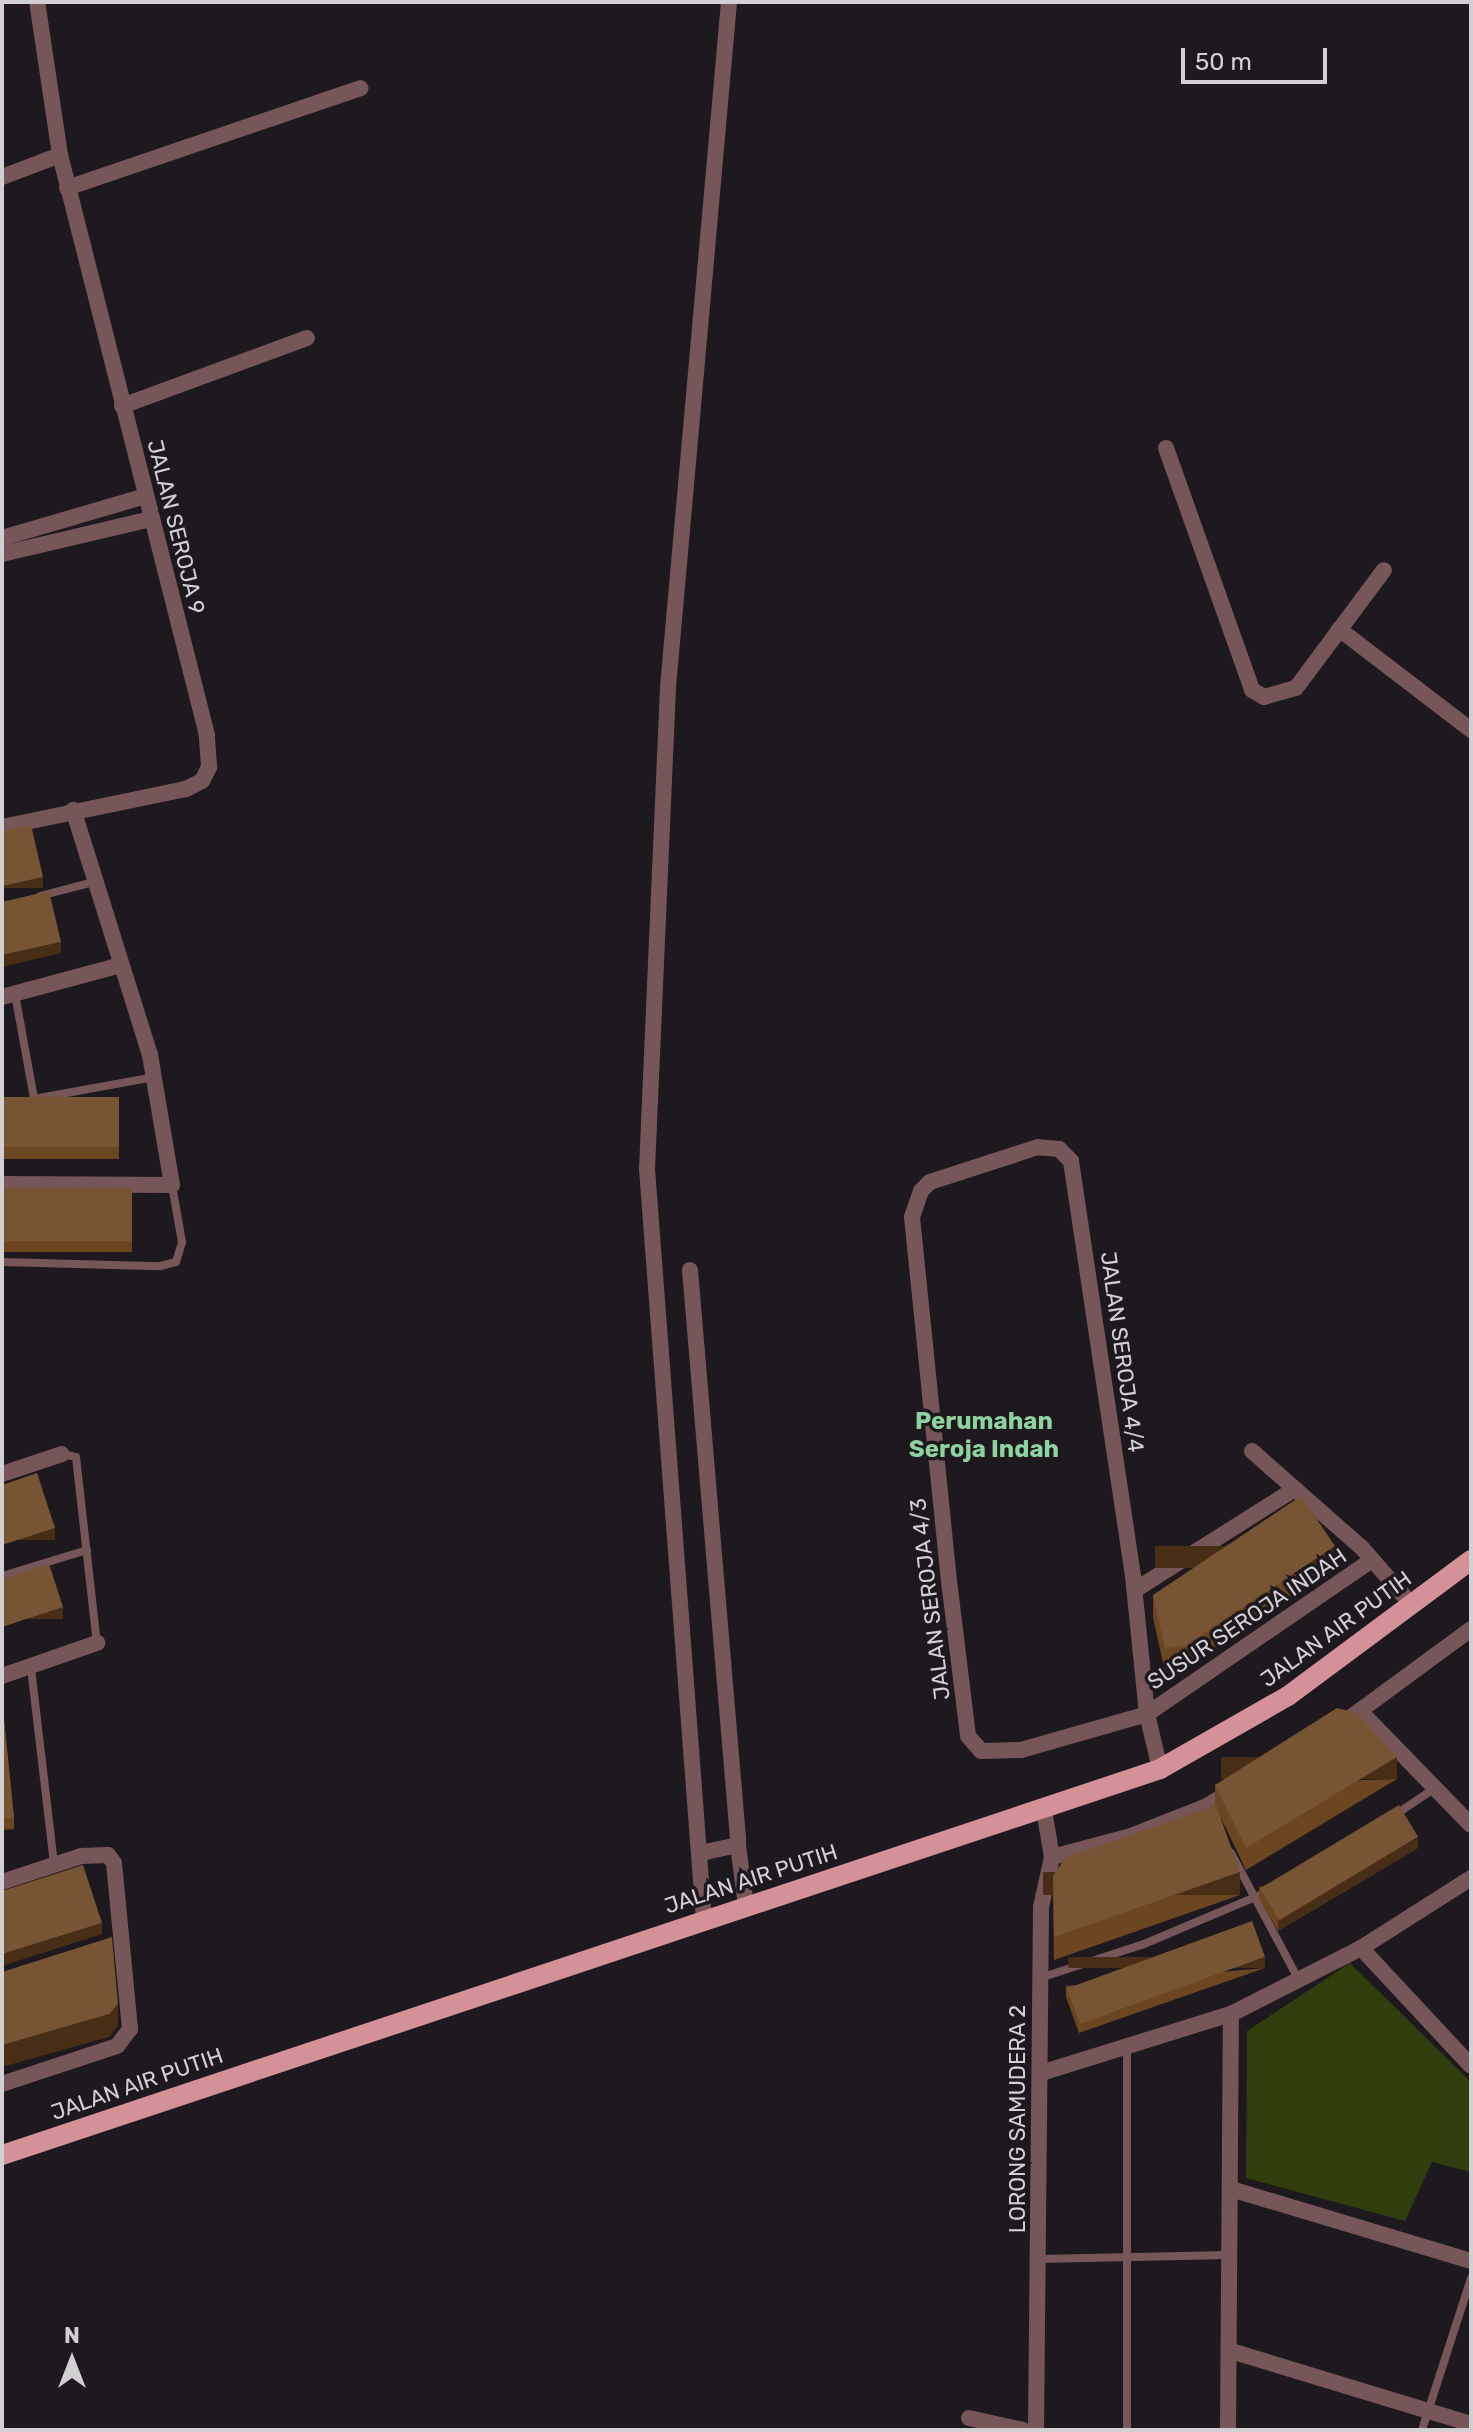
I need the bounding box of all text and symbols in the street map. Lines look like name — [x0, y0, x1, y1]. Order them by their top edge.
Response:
scale bar — [1185, 32, 1331, 82]
text: 50 m — [1195, 48, 1252, 76]
street label: JALAN SEROJA 9 — [141, 437, 211, 617]
street label: JALAN SEROJA 4/4 — [1095, 1250, 1149, 1454]
district label: Perumahan Seroja Indah — [909, 1408, 1059, 1464]
street label: JALAN SEROJA 4/3 — [904, 1496, 956, 1702]
street label: SUSUR SEROJA INDAH — [1142, 1542, 1352, 1696]
street label: JALAN AIR PUTIH — [1255, 1565, 1417, 1693]
street label: JALAN AIR PUTIH — [661, 1839, 841, 1919]
street label: LORONG SAMUDERA 2 — [1005, 2004, 1031, 2234]
street label: JALAN AIR PUTIH — [47, 2042, 227, 2126]
north arrow — [32, 2320, 112, 2400]
text: N — [64, 2322, 80, 2349]

